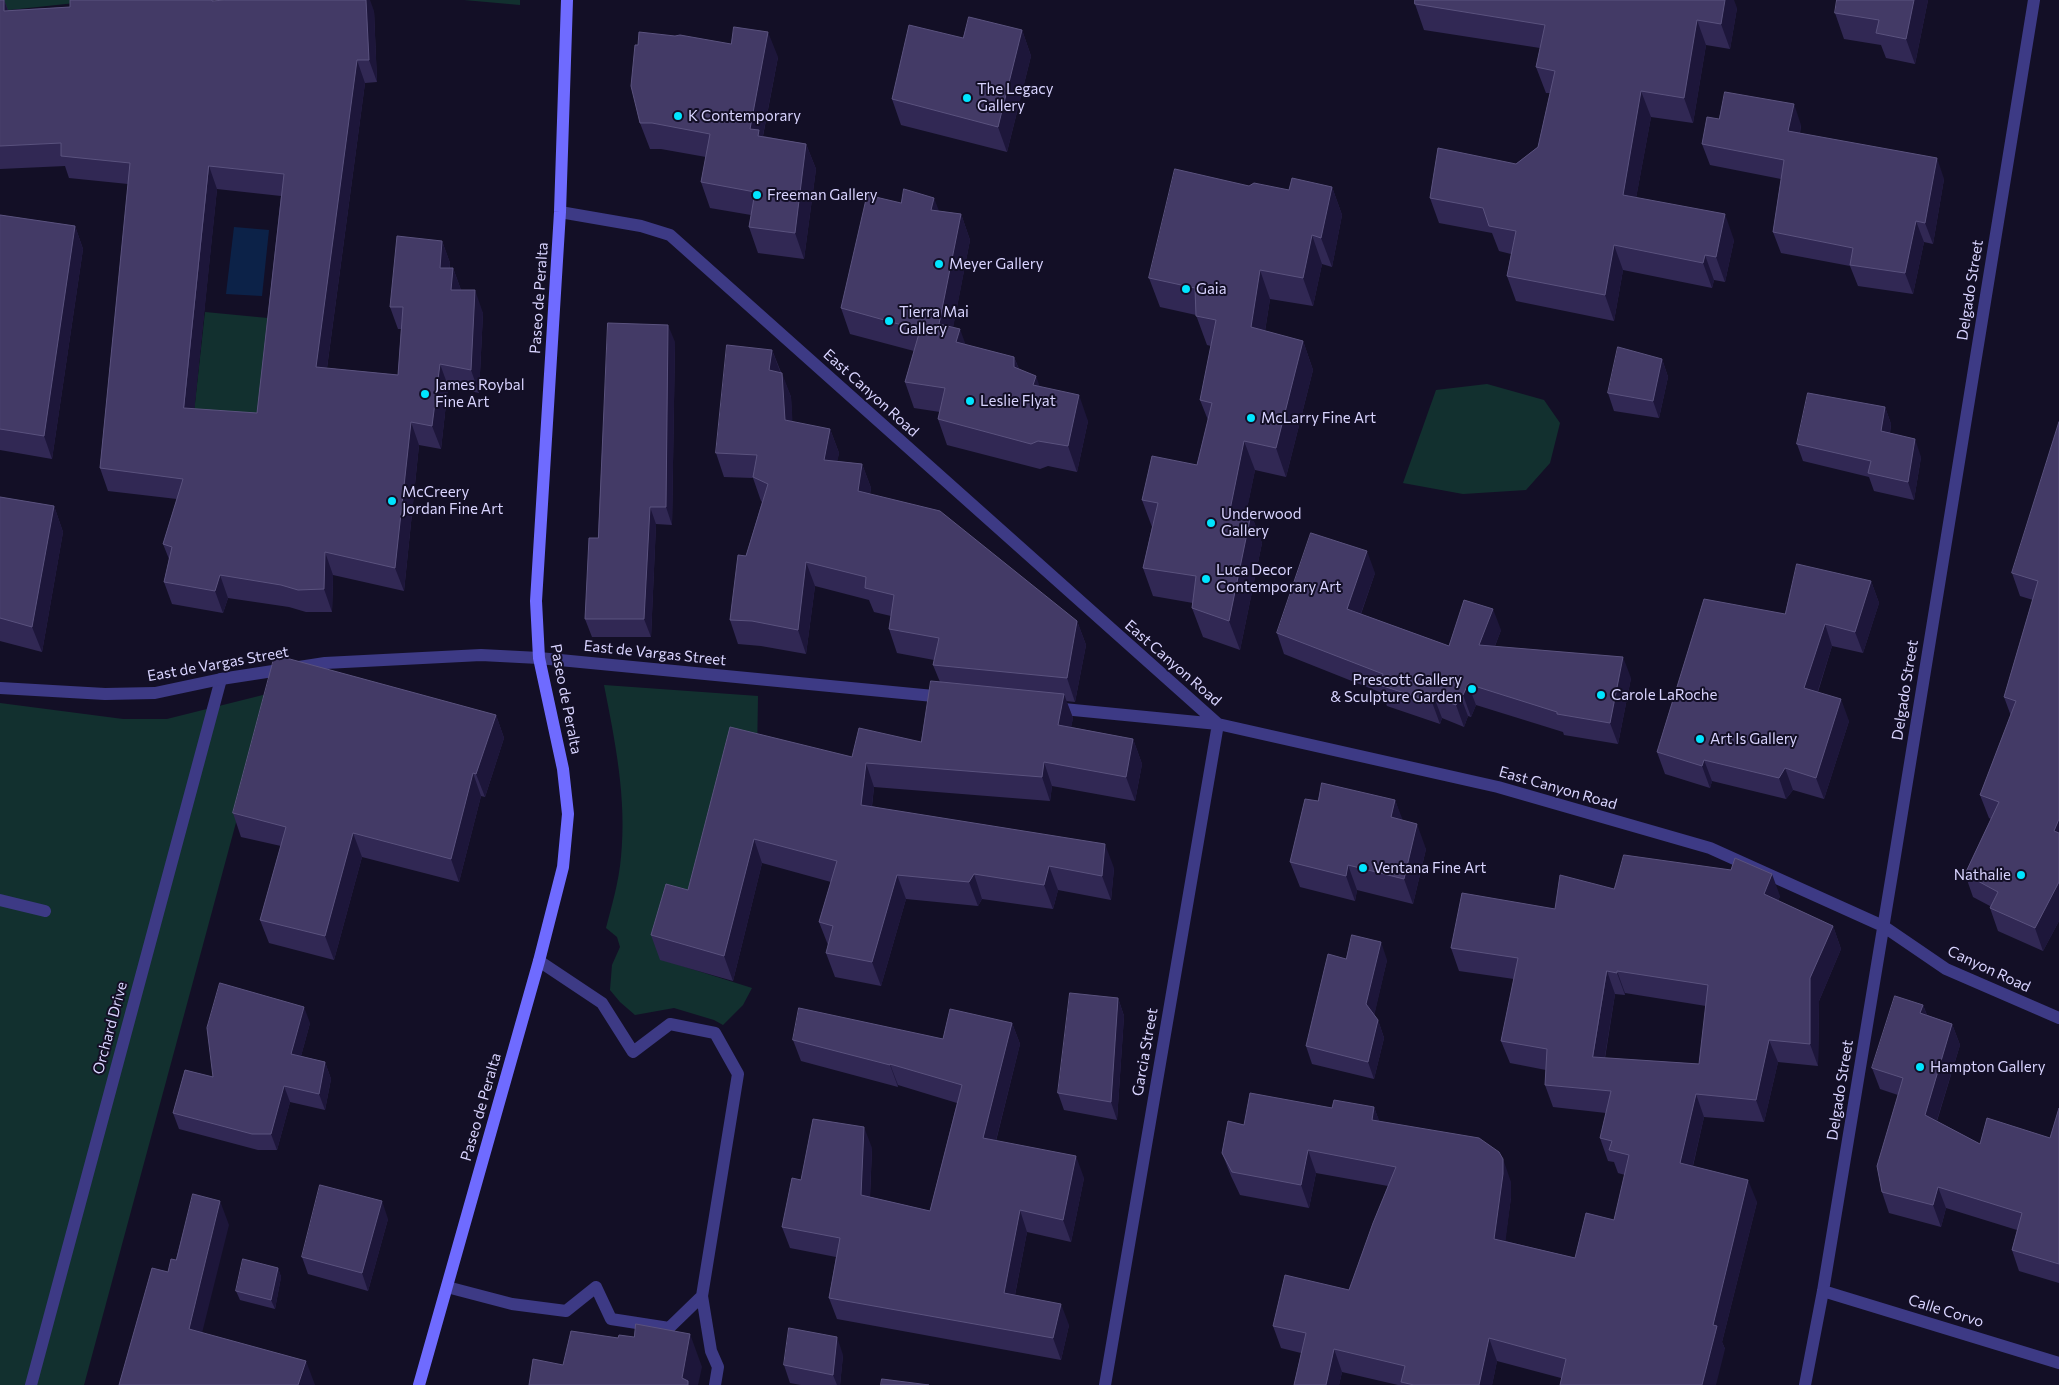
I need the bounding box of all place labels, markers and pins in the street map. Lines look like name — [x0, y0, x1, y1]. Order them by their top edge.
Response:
place label: The Legacy Gallery — [977, 80, 1054, 115]
marker: The Legacy Gallery — [961, 92, 973, 104]
place label: K Contemporary — [688, 107, 801, 125]
marker: K Contemporary — [672, 110, 684, 122]
place label: Freeman Gallery — [767, 186, 877, 204]
marker: Freeman Gallery — [751, 189, 763, 201]
place label: Meyer Gallery — [949, 255, 1043, 273]
marker: Meyer Gallery — [933, 258, 945, 270]
place label: Gaia — [1196, 280, 1227, 298]
marker: Gaia — [1180, 283, 1192, 295]
place label: Tierra Mai Gallery — [899, 303, 969, 338]
marker: Tierra Mai Gallery — [883, 315, 895, 327]
place label: James Roybal Fine Art — [435, 376, 524, 411]
marker: James Roybal Fine Art — [419, 388, 431, 400]
place label: Leslie Flyat — [980, 392, 1056, 410]
marker: Leslie Flyat — [964, 395, 976, 407]
place label: McLarry Fine Art — [1261, 409, 1376, 427]
marker: McLarry Fine Art — [1245, 412, 1257, 424]
place label: McCreery Jordan Fine Art — [402, 483, 503, 518]
marker: McCreery Jordan Fine Art — [386, 495, 398, 507]
place label: Underwood Gallery — [1221, 505, 1301, 540]
marker: Underwood Gallery — [1205, 517, 1217, 529]
place label: Luca Decor Contemporary Art — [1216, 561, 1342, 596]
marker: Luca Decor Contemporary Art — [1200, 573, 1212, 585]
place label: Prescott Gallery & Sculpture Garden — [1330, 671, 1462, 706]
marker: Prescott Gallery & Sculpture Garden — [1466, 683, 1478, 695]
place label: Carole LaRoche — [1611, 686, 1717, 704]
marker: Carole LaRoche — [1595, 689, 1607, 701]
place label: Art Is Gallery — [1710, 730, 1797, 748]
marker: Art Is Gallery — [1694, 733, 1706, 745]
place label: Ventana Fine Art — [1373, 859, 1486, 877]
marker: Ventana Fine Art — [1357, 862, 1369, 874]
place label: Nathalie — [1954, 866, 2011, 884]
marker: Nathalie — [2015, 869, 2027, 881]
place label: Hampton Gallery — [1930, 1058, 2046, 1076]
marker: Hampton Gallery — [1914, 1061, 1926, 1073]

